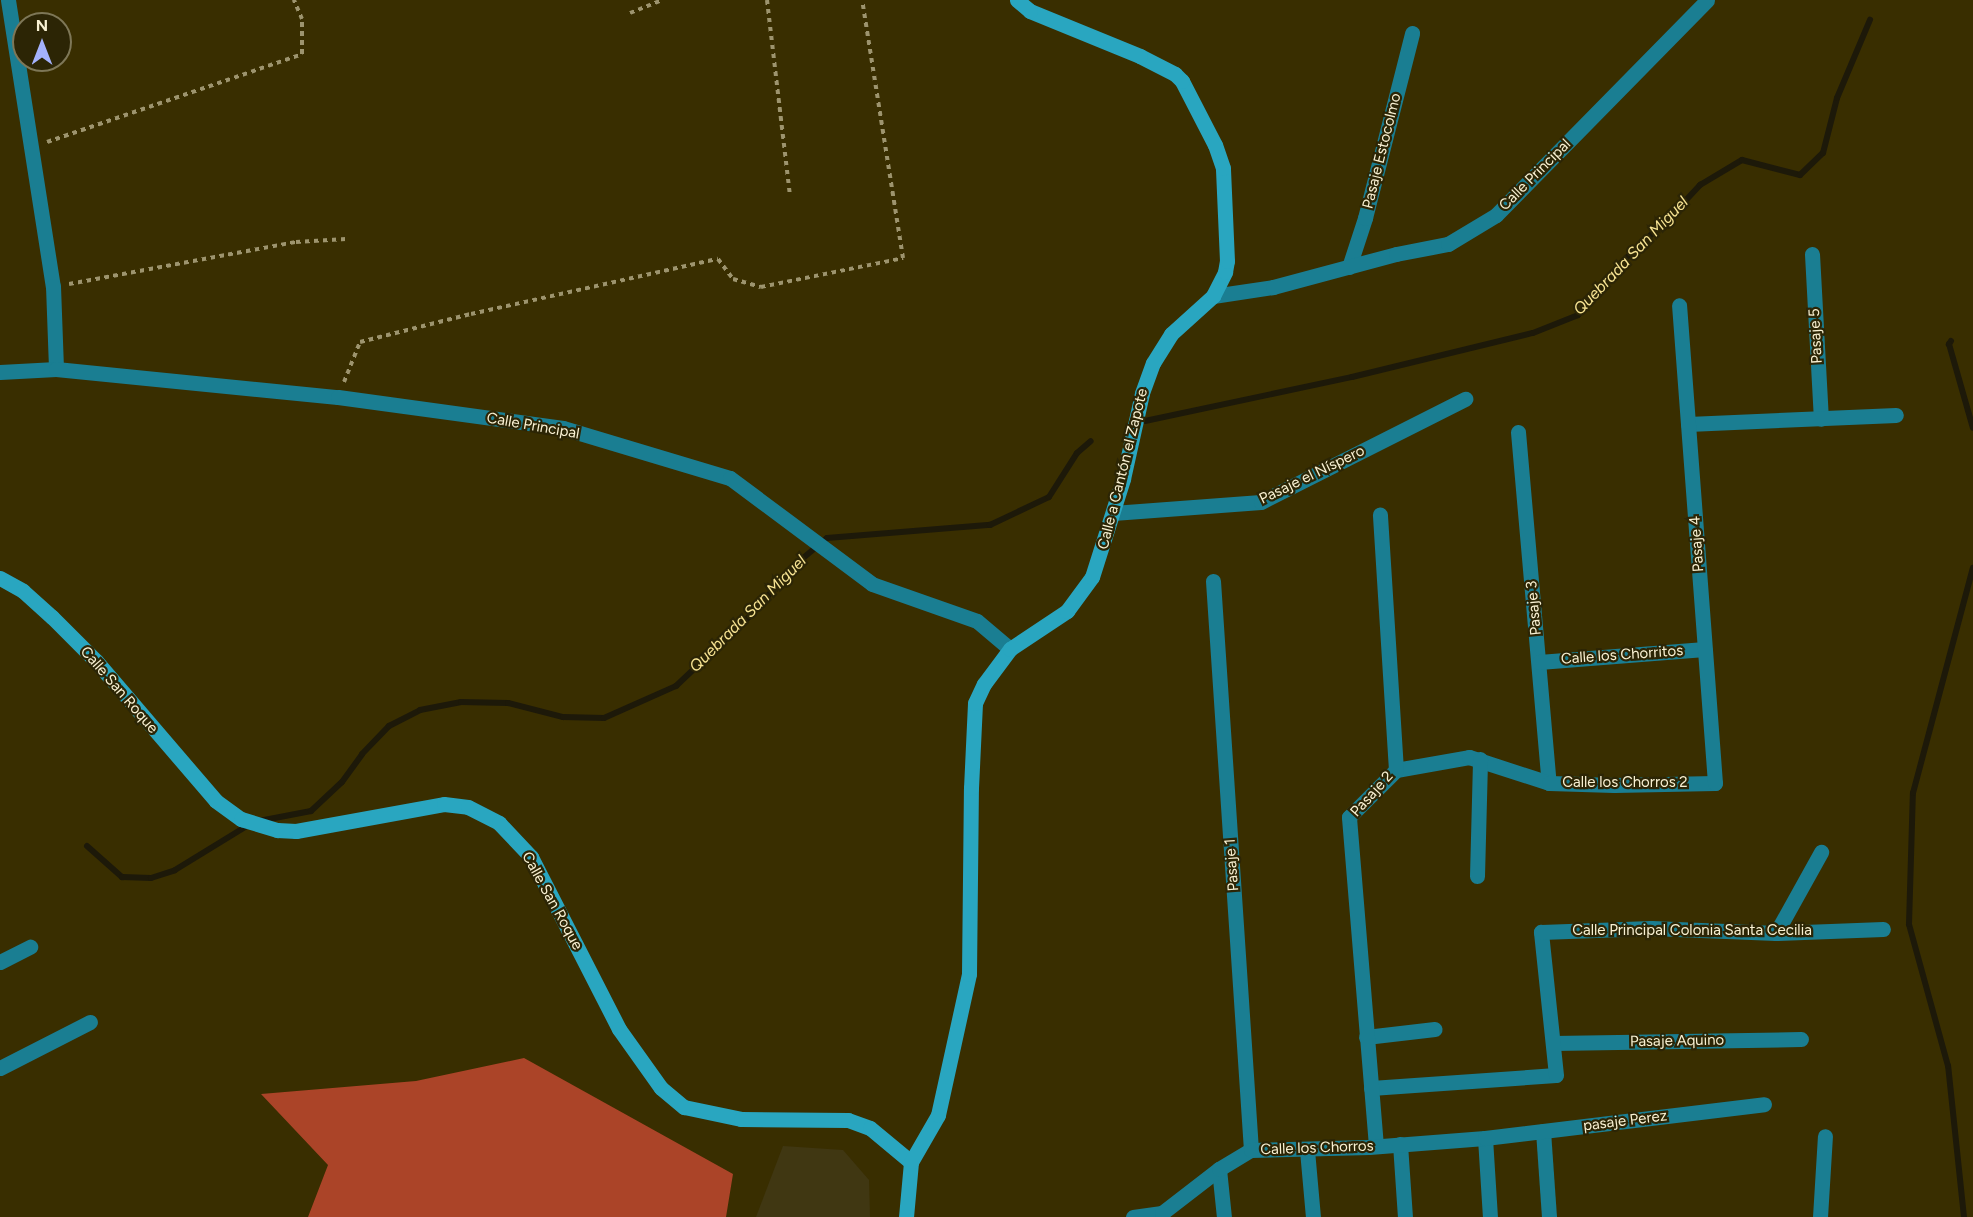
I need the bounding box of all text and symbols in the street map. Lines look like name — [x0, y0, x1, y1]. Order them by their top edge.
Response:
north arrow — [12, 12, 72, 72]
text: N — [36, 16, 48, 35]
street label: Pasaje Estocolmo — [1359, 91, 1405, 211]
street label: Calle Principal — [1495, 135, 1575, 215]
water label: Quebrada San Miguel — [1570, 193, 1692, 319]
street label: Pasaje 5 — [1806, 308, 1826, 364]
street label: Calle a Cantón el Zapote — [1094, 387, 1152, 551]
street label: Calle Principal — [485, 409, 581, 443]
street label: Pasaje el Níspero — [1256, 442, 1368, 508]
street label: Pasaje 4 — [1686, 515, 1708, 573]
water label: Quebrada San Miguel — [686, 552, 810, 676]
street label: Pasaje 3 — [1523, 580, 1545, 636]
street label: Calle los Chorritos — [1560, 642, 1684, 668]
street label: Calle San Roque — [76, 643, 162, 737]
street label: Pasaje 2 — [1347, 767, 1397, 821]
street label: Calle los Chorros 2 — [1562, 774, 1688, 792]
street label: Pasaje 1 — [1221, 838, 1243, 892]
street label: Calle San Roque — [518, 849, 586, 953]
street label: Calle Principal Colonia Santa Cecilia — [1572, 922, 1812, 940]
street label: Pasaje Aquino — [1630, 1031, 1724, 1051]
street label: pasaje Perez — [1582, 1107, 1668, 1135]
street label: Calle los Chorros — [1260, 1137, 1374, 1159]

